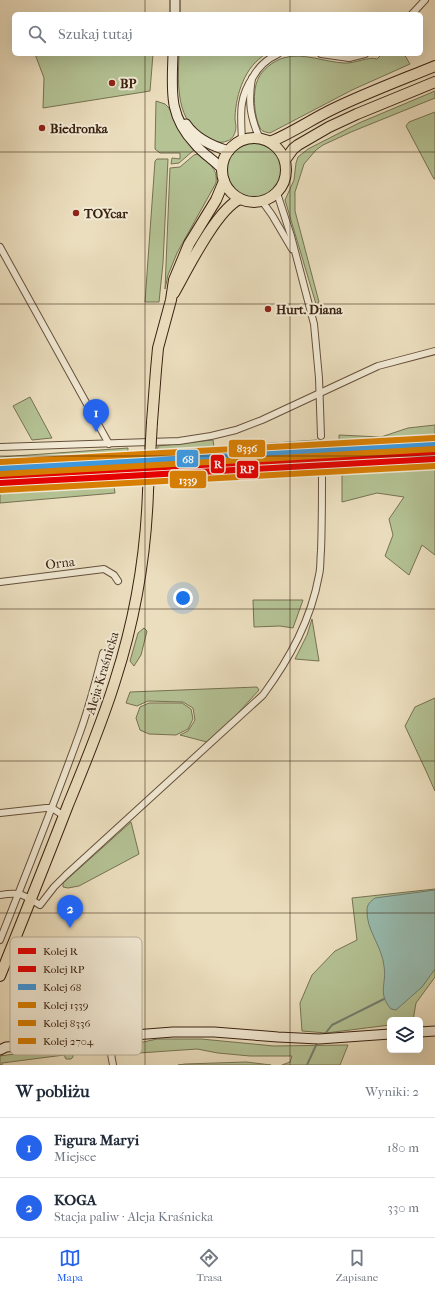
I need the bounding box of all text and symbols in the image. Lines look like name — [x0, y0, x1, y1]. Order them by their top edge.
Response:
search box — [12, 12, 423, 56]
icon: search — [26, 23, 48, 45]
text: Szukaj tutaj — [58, 25, 132, 43]
place label: BP — [120, 76, 136, 91]
marker: BP — [107, 78, 117, 88]
place label: Biedronka — [50, 121, 109, 136]
marker: Biedronka — [37, 123, 47, 133]
place label: TOYcar — [83, 206, 128, 221]
marker: TOYcar — [71, 208, 81, 218]
place label: Hurt. Diana — [276, 302, 343, 317]
marker: Hurt. Diana — [263, 304, 273, 314]
pin: 1 — [83, 399, 109, 432]
line badge: 8336 — [228, 439, 266, 458]
text: 8336 — [237, 442, 258, 455]
line badge: 68 — [176, 449, 199, 468]
text: 68 — [182, 453, 194, 466]
line badge: R — [210, 454, 225, 474]
text: R — [214, 458, 223, 471]
line badge: RP — [236, 460, 259, 479]
text: RP — [240, 463, 255, 476]
line badge: 1339 — [169, 470, 207, 489]
text: 1339 — [179, 474, 198, 487]
street label: Orna — [45, 554, 76, 572]
your location — [173, 588, 193, 608]
street label: Aleja Kraśnicka — [82, 629, 122, 717]
pin: 2 — [57, 895, 83, 928]
legend — [10, 937, 142, 1055]
text: Kolej R — [43, 945, 79, 958]
text: Kolej RP — [43, 963, 85, 976]
text: Kolej 68 — [43, 981, 81, 994]
text: Kolej 1339 — [43, 999, 89, 1012]
text: Kolej 8336 — [43, 1017, 90, 1030]
map controls — [387, 1017, 423, 1053]
button: layers — [387, 1017, 423, 1053]
text: Kolej 2704 — [43, 1035, 94, 1048]
text: W pobliżu — [16, 1081, 90, 1101]
text: Wyniki: 2 — [365, 1084, 419, 1099]
text: Figura Maryi — [54, 1131, 139, 1149]
text: 1 — [27, 1140, 31, 1155]
text: 180 m — [387, 1140, 419, 1155]
text: Miejsce — [54, 1149, 96, 1164]
text: KOGA — [54, 1191, 97, 1209]
text: 2 — [26, 1200, 32, 1215]
text: 330 m — [388, 1200, 419, 1215]
text: Stacja paliw · Aleja Kraśnicka — [54, 1209, 213, 1224]
tab: Mapa — [57, 1247, 83, 1284]
tab: Trasa — [196, 1247, 222, 1284]
tab: Zapisane — [336, 1247, 378, 1284]

